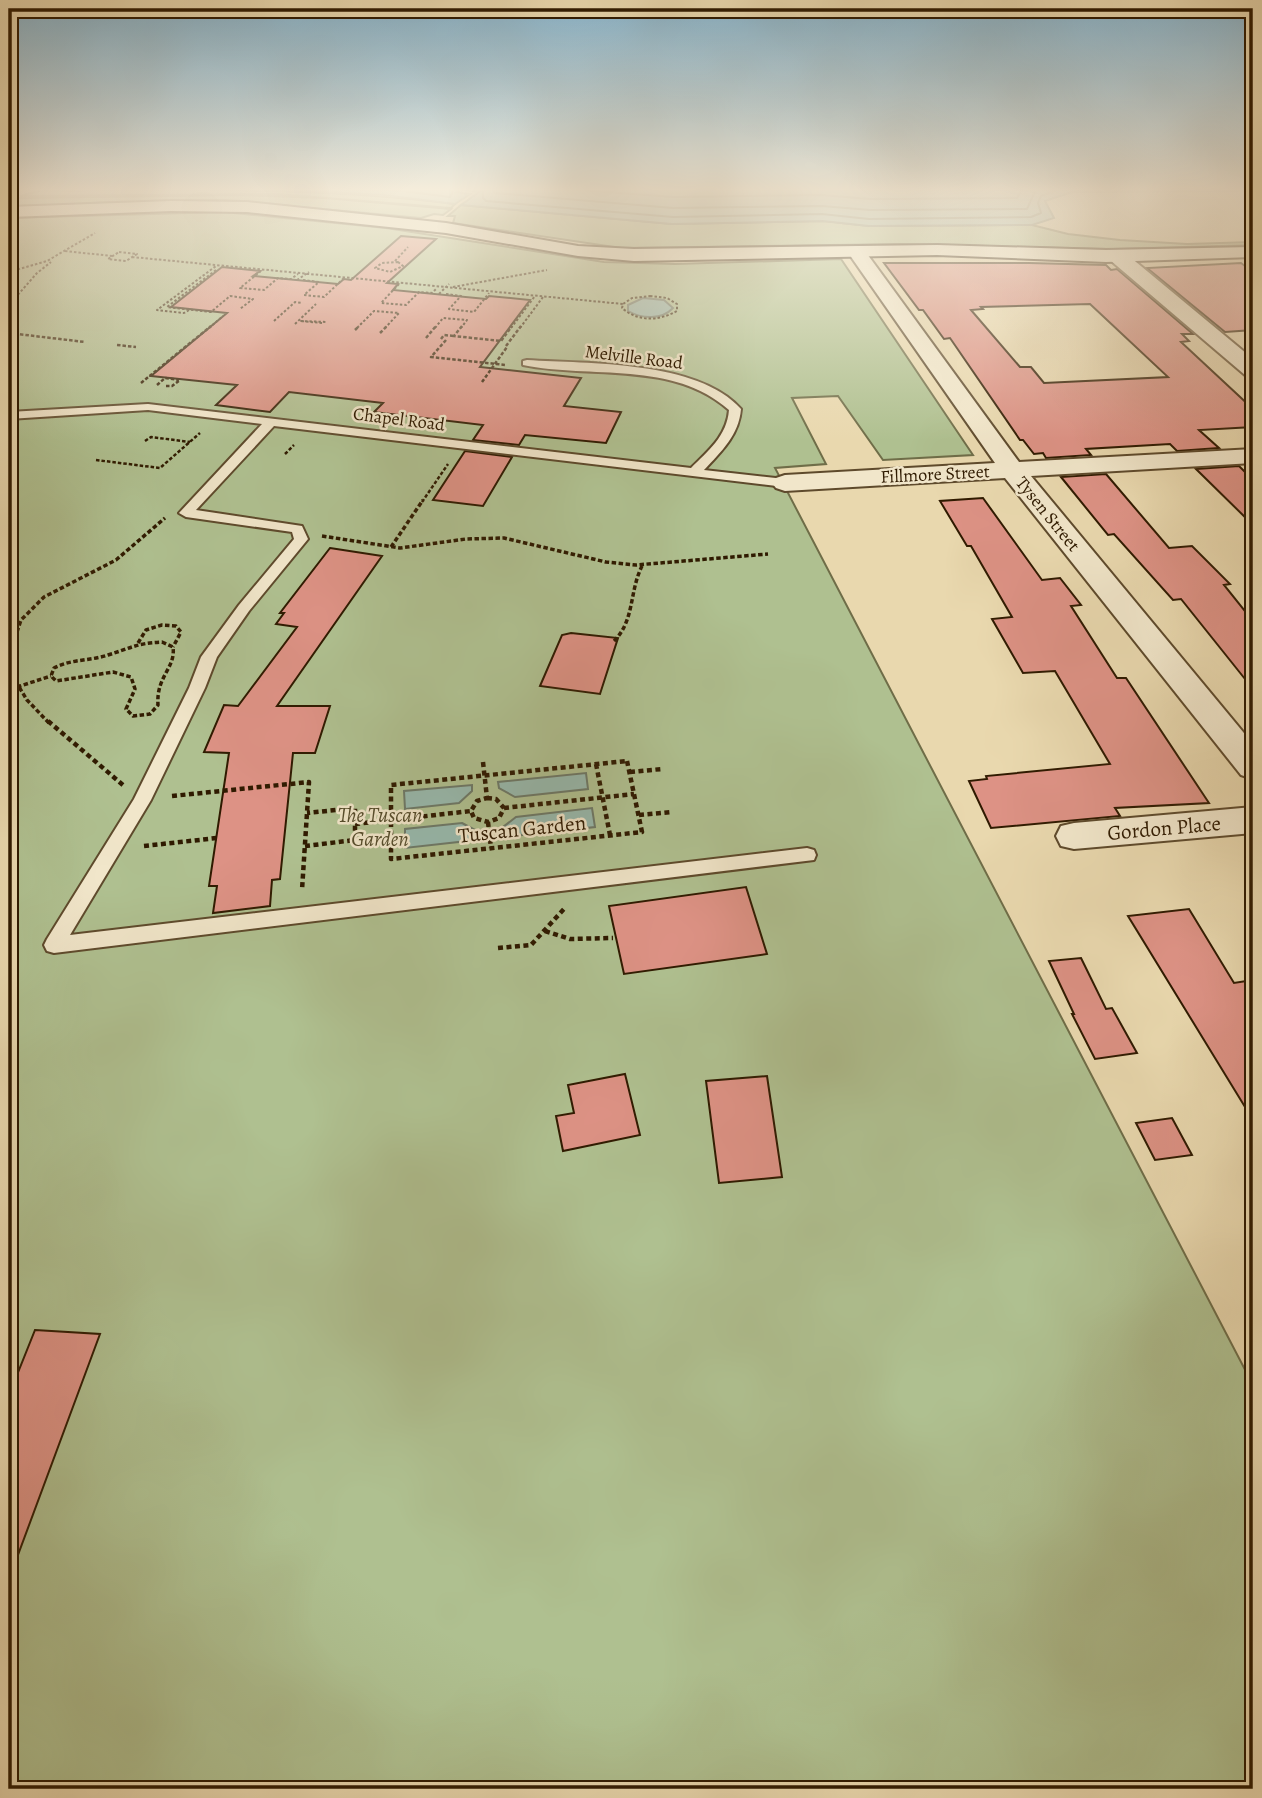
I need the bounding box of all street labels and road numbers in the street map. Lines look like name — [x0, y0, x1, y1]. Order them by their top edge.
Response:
street label: Melville Road — [584, 339, 685, 375]
street label: Chapel Road — [352, 401, 447, 437]
street label: Fillmore Street — [880, 459, 990, 489]
street label: Tysen Street — [1010, 471, 1086, 557]
street label: Tuscan Garden — [457, 808, 587, 850]
street label: Gordon Place — [1106, 809, 1222, 847]

